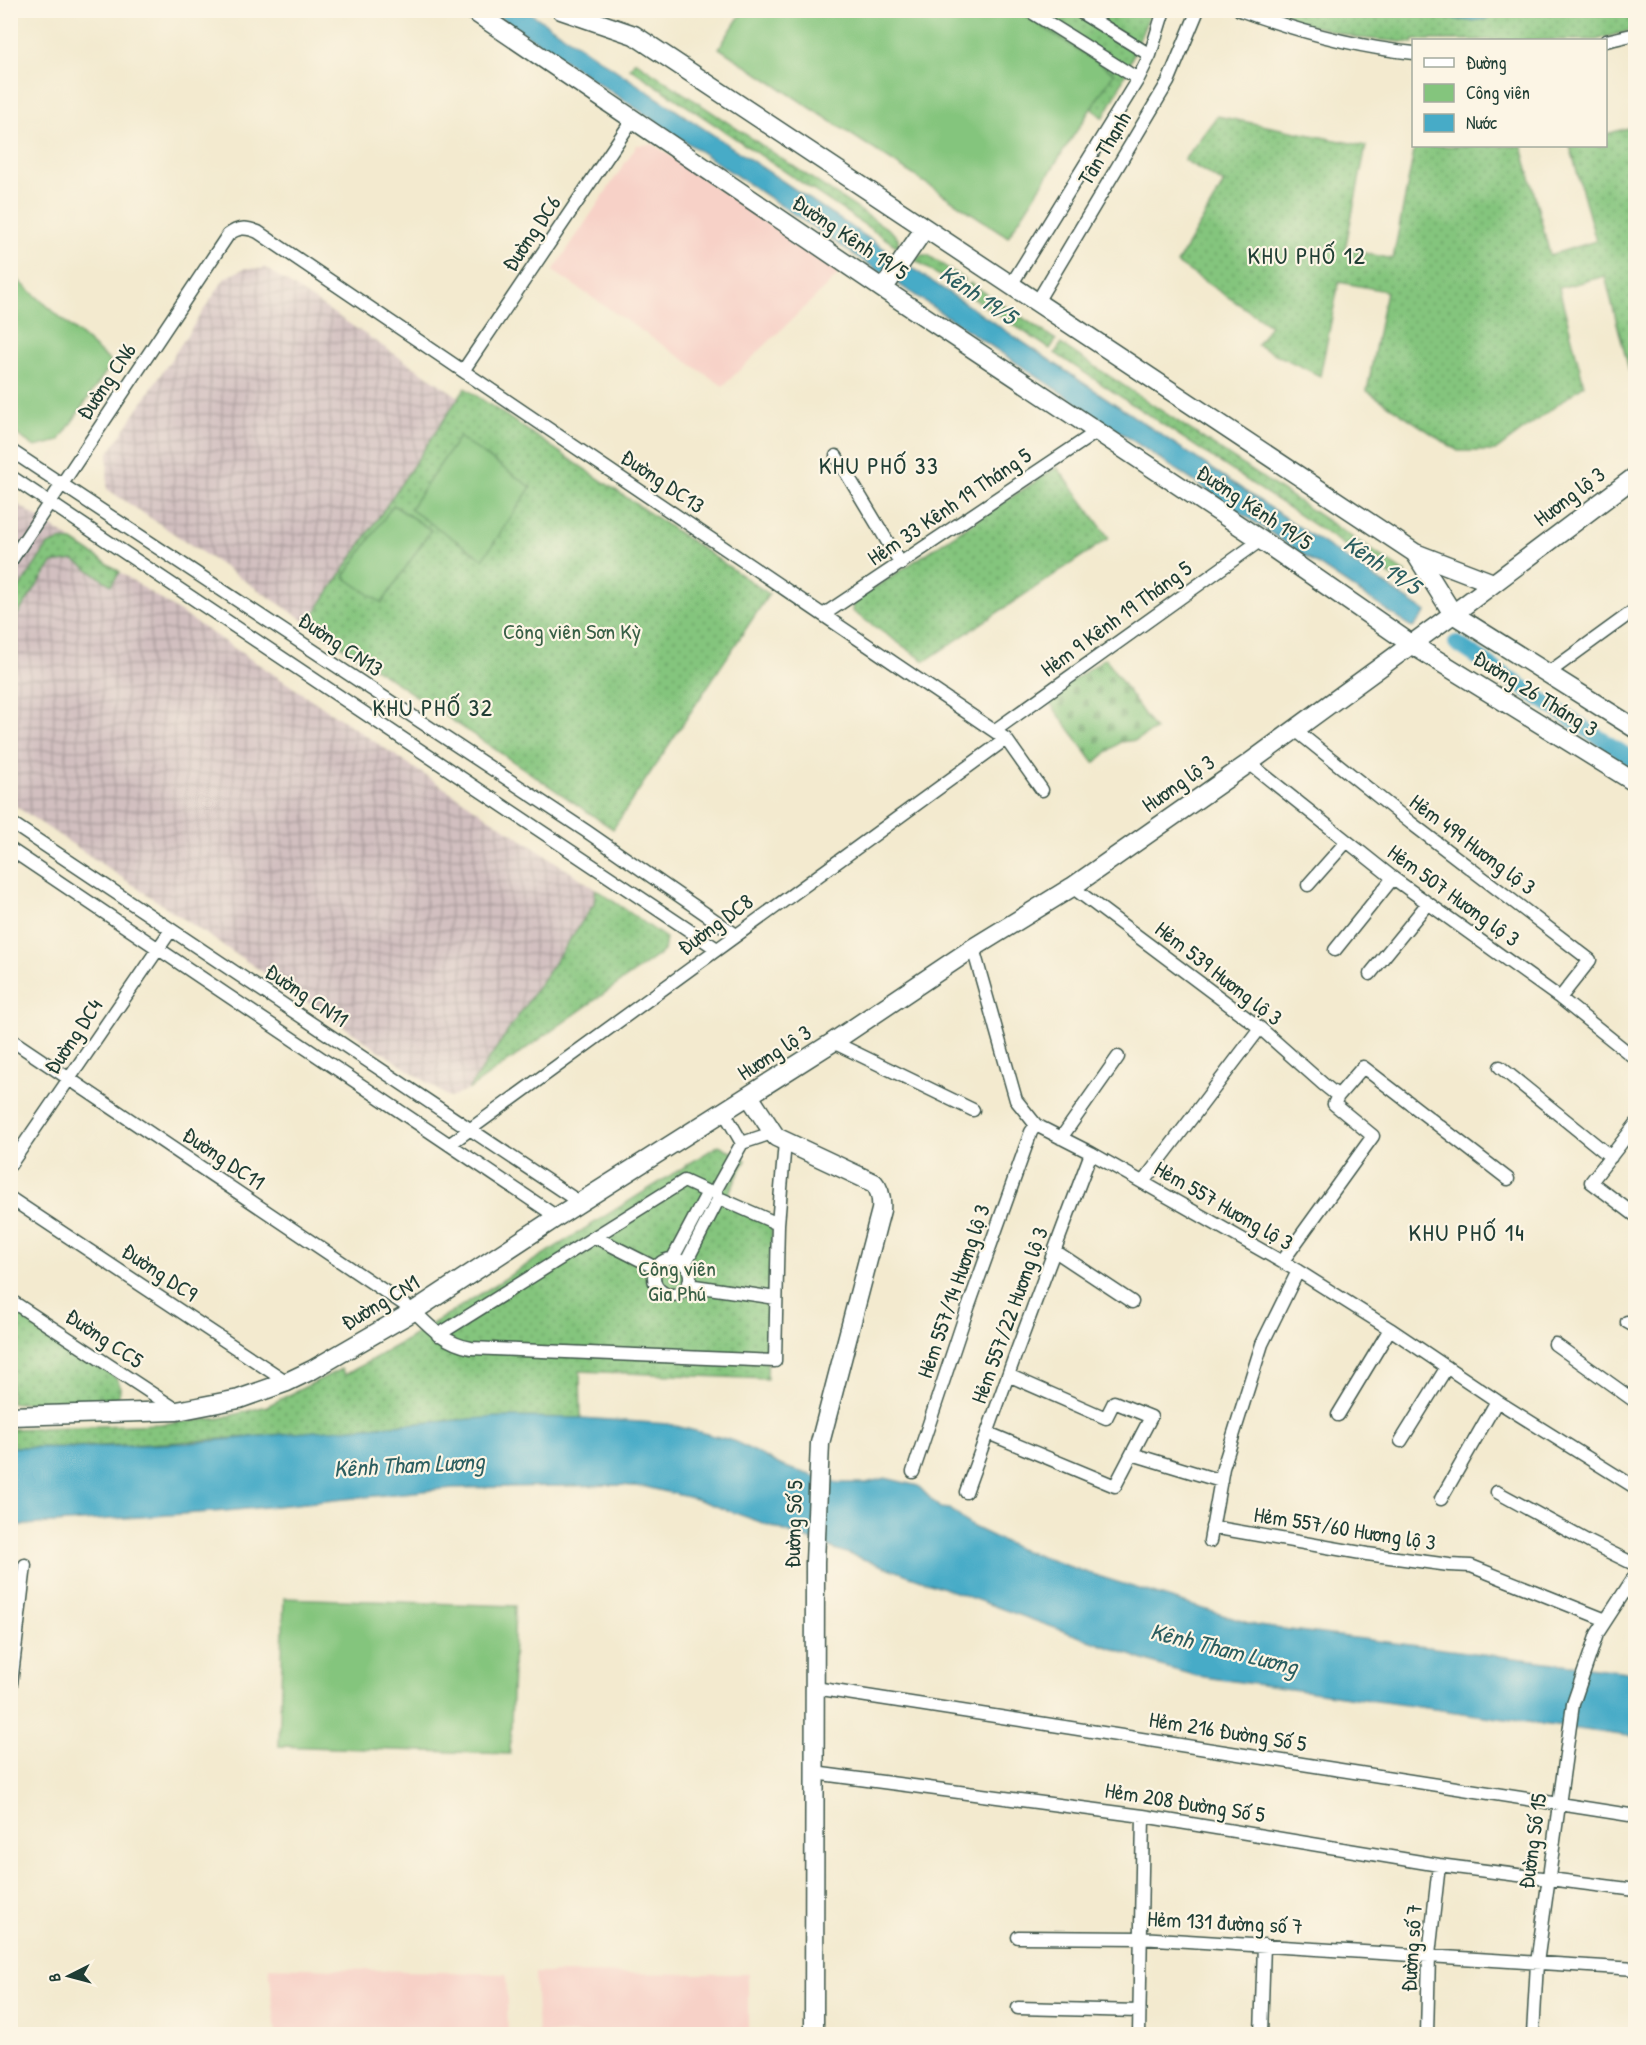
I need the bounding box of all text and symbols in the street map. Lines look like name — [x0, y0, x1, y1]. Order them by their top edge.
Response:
legend — [1412, 39, 1607, 147]
text: Đường — [1466, 50, 1507, 75]
text: Công viên — [1466, 80, 1530, 105]
street label: Tân Thạnh — [1070, 105, 1138, 191]
text: Nước — [1466, 110, 1497, 135]
street label: Đường Kênh 19/5 — [787, 187, 915, 287]
street label: Đường DC6 — [495, 189, 568, 277]
district label: KHU PHỐ 12 — [1247, 239, 1367, 271]
water label: Kênh 19/5 — [934, 257, 1026, 333]
street label: Đường CN6 — [69, 336, 143, 425]
street label: Hẻm 33 Kênh 19 Tháng 5 — [861, 440, 1037, 572]
street label: Đường DC13 — [615, 442, 711, 520]
district label: KHU PHỐ 33 — [819, 449, 939, 481]
street label: Đường Kênh 19/5 — [1191, 457, 1319, 557]
street label: Hương lộ 3 — [1527, 459, 1611, 533]
water label: Kênh 19/5 — [1338, 527, 1430, 603]
street label: Hẻm 9 Kênh 19 Tháng 5 — [1034, 553, 1198, 683]
street label: Đường CN13 — [293, 605, 389, 683]
park label: Công viên Sơn Kỳ — [503, 616, 641, 646]
street label: Đường 26 Tháng 3 — [1468, 643, 1604, 743]
district label: KHU PHỐ 32 — [372, 691, 494, 723]
street label: Hương lộ 3 — [1136, 747, 1220, 819]
street label: Hẻm 499 Hương lộ 3 — [1404, 787, 1542, 901]
street label: Hẻm 507 Hương lộ 3 — [1382, 837, 1526, 953]
street label: Đường DC8 — [671, 886, 759, 962]
street label: Hẻm 539 Hương lộ 3 — [1149, 914, 1289, 1032]
street label: Đường CN11 — [260, 956, 354, 1034]
street label: Đường DC4 — [37, 992, 109, 1080]
street label: Hương lộ 3 — [731, 1017, 817, 1087]
street label: Đường DC11 — [177, 1120, 271, 1196]
street label: Hẻm 557 Hương lộ 3 — [1149, 1153, 1299, 1257]
street label: Hẻm 557/14 Hương lộ 3 — [909, 1200, 997, 1382]
district label: KHU PHỐ 14 — [1409, 1216, 1525, 1248]
street label: Hẻm 557/22 Hương lộ 3 — [963, 1222, 1055, 1407]
street label: Đường DC9 — [116, 1236, 204, 1308]
park label: Công viên Gia Phú — [638, 1253, 716, 1308]
street label: Đường CN1 — [335, 1267, 425, 1337]
street label: Đường CC5 — [60, 1301, 150, 1375]
water label: Kênh Tham Lương — [333, 1444, 486, 1485]
street label: Đường Số 5 — [776, 1480, 810, 1568]
street label: Hẻm 557/60 Hương lộ 3 — [1252, 1499, 1438, 1557]
water label: Kênh Tham Lương — [1147, 1614, 1303, 1683]
street label: Hẻm 216 Đường Số 5 — [1147, 1704, 1309, 1758]
street label: Hẻm 208 Đường Số 5 — [1103, 1775, 1267, 1829]
street label: Đường Số 15 — [1510, 1791, 1554, 1891]
street label: Hẻm 131 đường số 7 — [1147, 1903, 1303, 1941]
street label: Đường số 7 — [1393, 1903, 1429, 1993]
north arrow — [39, 1946, 99, 2006]
text: B — [43, 1972, 65, 1983]

